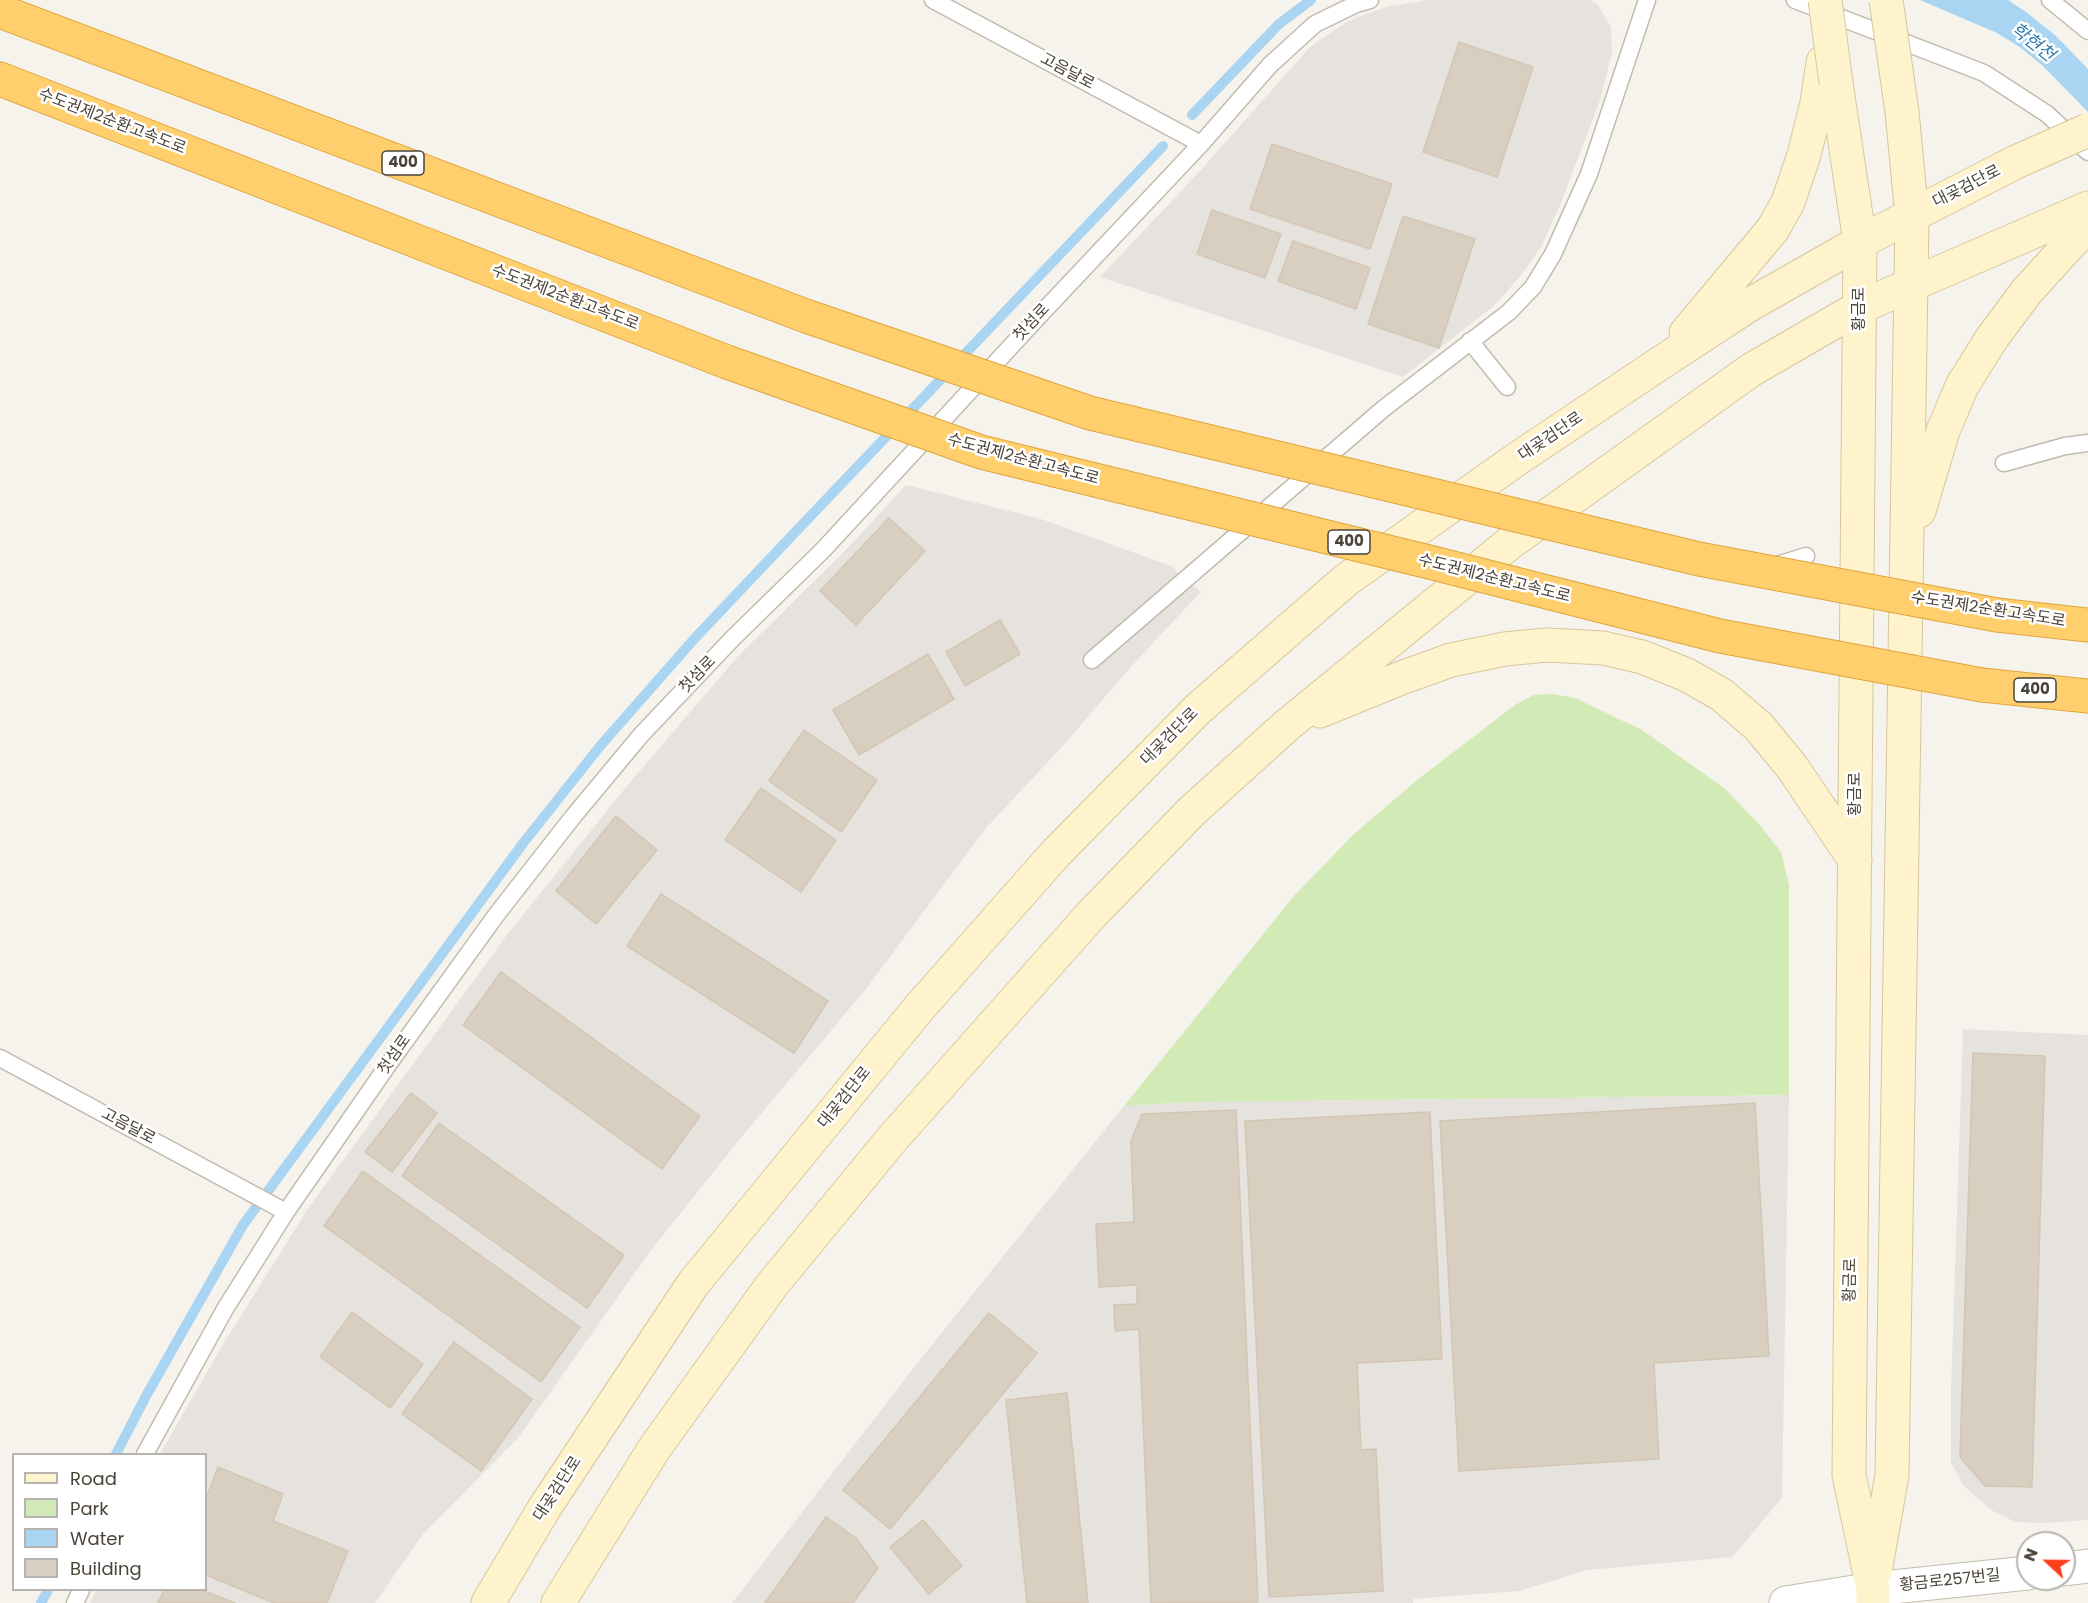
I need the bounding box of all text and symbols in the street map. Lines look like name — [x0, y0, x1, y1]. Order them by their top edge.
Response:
water label: 학현천 — [2006, 19, 2058, 67]
street label: 고음달로 — [1036, 50, 1098, 94]
street label: 수도권제2순환고속도로 — [36, 85, 188, 159]
road number: 400 — [382, 151, 424, 175]
street label: 대곶검단로 — [1930, 162, 2004, 212]
street label: 수도권제2순환고속도로 — [489, 261, 641, 335]
street label: 황금로 — [1850, 287, 1870, 331]
street label: 첫섬로 — [1010, 300, 1054, 346]
street label: 대곶검단로 — [1515, 408, 1587, 466]
street label: 수도권제2순환고속도로 — [945, 430, 1101, 490]
road number: 400 — [1328, 530, 1370, 554]
street label: 수도권제2순환고속도로 — [1416, 551, 1572, 607]
street label: 수도권제2순환고속도로 — [1909, 588, 2067, 632]
street label: 첫섬로 — [676, 652, 720, 698]
road number: 400 — [2014, 678, 2056, 702]
street label: 대곶검단로 — [1137, 704, 1203, 770]
street label: 황금로 — [1846, 772, 1866, 816]
street label: 첫섬로 — [374, 1031, 416, 1079]
street label: 대곶검단로 — [814, 1063, 876, 1133]
street label: 고음달로 — [97, 1105, 159, 1149]
street label: 황금로 — [1841, 1258, 1861, 1302]
legend — [12, 1453, 207, 1591]
street label: 대곶검단로 — [530, 1453, 586, 1525]
text: Road — [70, 1466, 117, 1491]
text: Park — [70, 1496, 109, 1521]
text: Water — [70, 1526, 124, 1551]
north arrow — [2016, 1531, 2076, 1591]
text: N — [2018, 1545, 2044, 1565]
text: Building — [70, 1556, 142, 1581]
street label: 황금로257번길 — [1898, 1566, 2002, 1596]

